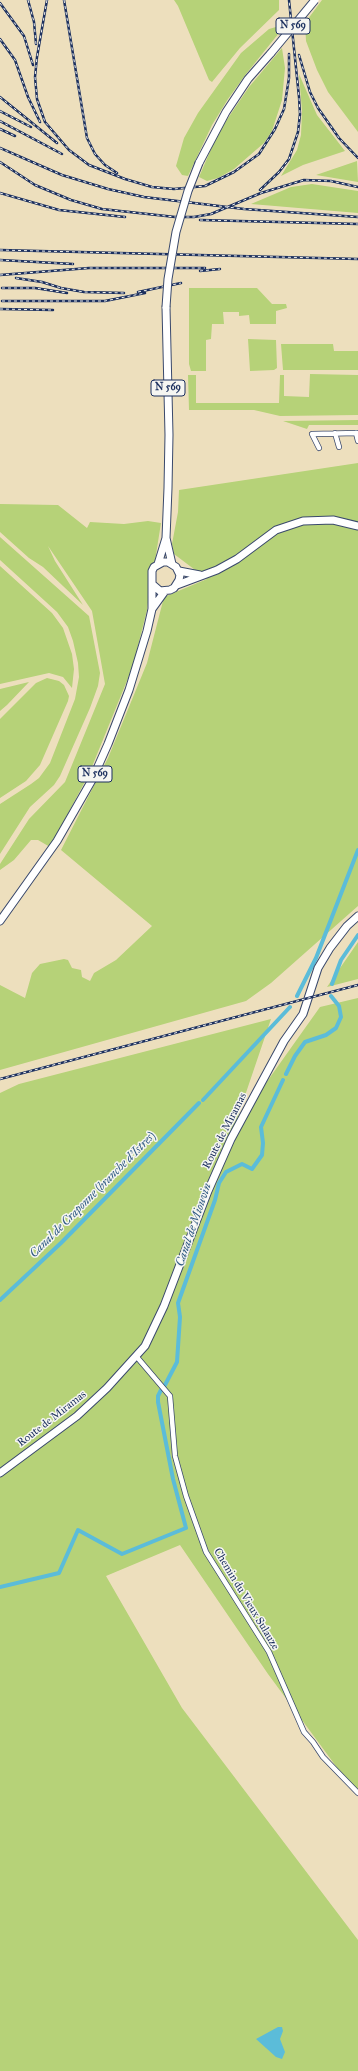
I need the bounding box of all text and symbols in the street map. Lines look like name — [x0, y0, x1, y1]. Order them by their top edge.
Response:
road number: N 569 — [276, 18, 310, 34]
road number: N 569 — [151, 380, 185, 396]
road number: N 569 — [78, 766, 112, 782]
street label: Route de Miramas — [200, 1091, 250, 1171]
water label: Canal de Craponne (branche d'Istres) — [27, 1129, 159, 1261]
water label: Canal de Miouvin — [173, 1182, 215, 1268]
street label: Route de Miramas — [15, 1388, 89, 1450]
street label: Chemin du Vieux Sulauze — [210, 1546, 282, 1652]

